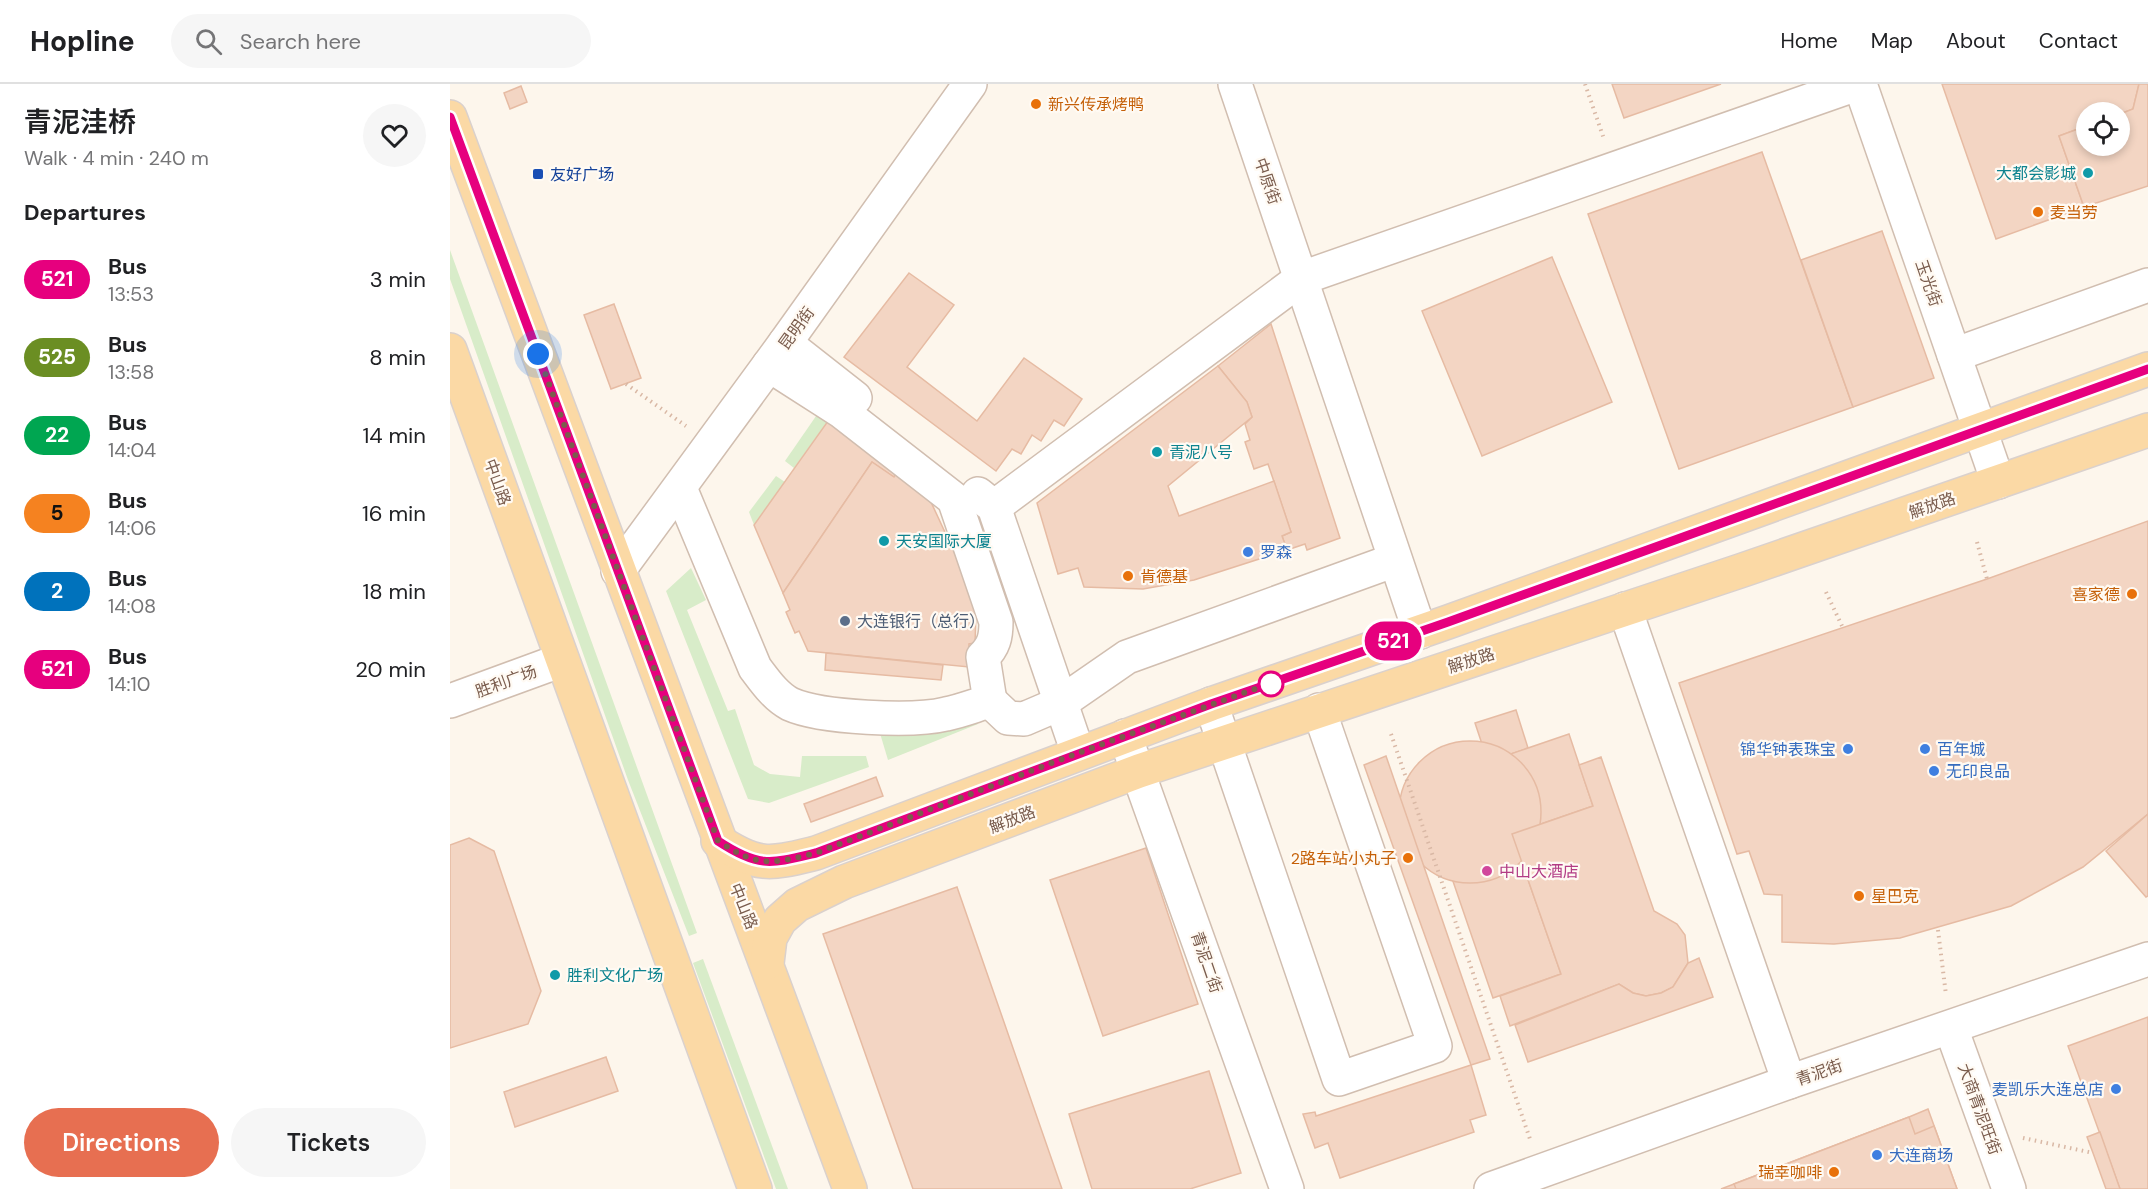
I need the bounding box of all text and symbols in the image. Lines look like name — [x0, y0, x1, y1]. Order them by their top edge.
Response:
search box — [171, 14, 591, 68]
text: Hopline — [30, 23, 135, 60]
icon: search — [192, 25, 225, 58]
text: Search here — [240, 27, 361, 56]
text: Home — [1780, 27, 1838, 55]
text: Map — [1871, 27, 1913, 55]
text: About — [1946, 27, 2006, 55]
text: Contact — [2039, 27, 2118, 55]
place label: 新兴传承烤鸭 — [1048, 94, 1144, 115]
marker: 新兴传承烤鸭 — [1029, 97, 1043, 111]
map controls — [2076, 102, 2130, 156]
button: locate — [2076, 102, 2130, 156]
text: 青泥洼桥 — [24, 104, 136, 141]
button: heart — [363, 104, 426, 167]
text: Walk · 4 min · 240 m — [24, 145, 209, 171]
street label: 中原街 — [1250, 155, 1285, 207]
place label: 大都会影城 — [1996, 163, 2076, 184]
place label: 友好广场 — [550, 164, 614, 185]
marker: 大都会影城 — [2081, 166, 2095, 180]
marker: 友好广场 — [531, 167, 545, 181]
text: Departures — [24, 198, 146, 227]
place label: 麦当劳 — [2050, 202, 2098, 223]
marker: 麦当劳 — [2031, 205, 2045, 219]
text: Bus — [108, 252, 147, 281]
street label: 玉光街 — [1911, 257, 1946, 309]
text: 521 — [41, 265, 73, 293]
text: 3 min — [370, 265, 426, 294]
text: 13:53 — [108, 281, 154, 307]
street label: 昆明街 — [774, 303, 819, 354]
text: Bus — [108, 330, 147, 359]
your location — [523, 339, 553, 369]
text: 525 — [38, 343, 76, 371]
text: 8 min — [369, 343, 426, 372]
text: 13:58 — [108, 359, 154, 385]
text: Bus — [108, 408, 147, 437]
text: 22 — [45, 421, 69, 449]
text: 14 min — [362, 421, 426, 450]
text: 14:04 — [108, 437, 156, 463]
place label: 青泥八号 — [1169, 442, 1233, 463]
marker: 青泥八号 — [1150, 445, 1164, 459]
street label: 中山路 — [479, 456, 516, 508]
text: Bus — [108, 486, 147, 515]
street label: 解放路 — [1906, 488, 1958, 523]
text: 5 — [50, 499, 64, 527]
text: 16 min — [362, 499, 426, 528]
text: 14:06 — [108, 515, 157, 541]
place label: 天安国际大厦 — [896, 531, 992, 552]
marker: 天安国际大厦 — [877, 534, 891, 548]
place label: 罗森 — [1260, 542, 1292, 563]
marker: 罗森 — [1241, 545, 1255, 559]
text: Bus — [108, 564, 147, 593]
place label: 肯德基 — [1140, 566, 1188, 587]
marker: 肯德基 — [1121, 569, 1135, 583]
text: 2 — [51, 577, 63, 605]
text: 18 min — [362, 577, 426, 606]
place label: 喜家德 — [2072, 584, 2120, 605]
marker: 喜家德 — [2125, 587, 2139, 601]
text: 14:08 — [108, 593, 156, 619]
place label: 大连银行（总行） — [857, 611, 985, 632]
marker: 大连银行（总行） — [838, 614, 852, 628]
line badge: 521 — [1358, 622, 1428, 660]
text: 521 — [1377, 627, 1409, 655]
text: Bus — [108, 642, 147, 671]
street label: 解放路 — [1445, 643, 1497, 678]
text: 521 — [41, 655, 73, 683]
text: 20 min — [355, 655, 426, 684]
street label: 胜利广场 — [473, 661, 540, 702]
text: 14:10 — [108, 671, 150, 697]
unlabelled marker — [1258, 671, 1284, 697]
place label: 锦华钟表珠宝 — [1740, 739, 1836, 760]
place label: 百年城 — [1937, 739, 1985, 760]
marker: 锦华钟表珠宝 — [1841, 742, 1855, 756]
marker: 百年城 — [1918, 742, 1932, 756]
place label: 无印良品 — [1946, 761, 2010, 782]
marker: 无印良品 — [1927, 764, 1941, 778]
street label: 解放路 — [986, 801, 1038, 838]
place label: 2路车站小丸子 — [1291, 848, 1396, 869]
marker: 2路车站小丸子 — [1401, 851, 1415, 865]
place label: 中山大酒店 — [1499, 861, 1579, 882]
marker: 中山大酒店 — [1480, 864, 1494, 878]
street label: 中山路 — [725, 880, 762, 932]
place label: 星巴克 — [1871, 886, 1919, 907]
marker: 星巴克 — [1852, 889, 1866, 903]
street label: 青泥二街 — [1186, 928, 1227, 996]
place label: 胜利文化广场 — [567, 965, 663, 986]
marker: 胜利文化广场 — [548, 968, 562, 982]
street label: 青泥街 — [1793, 1055, 1845, 1090]
street label: 大商青泥旺街 — [1953, 1060, 2006, 1158]
place label: 麦凯乐大连总店 — [1992, 1079, 2104, 1100]
marker: 麦凯乐大连总店 — [2109, 1082, 2123, 1096]
button: Directions — [24, 1108, 219, 1177]
button: Tickets — [231, 1108, 426, 1177]
place label: 大连商场 — [1889, 1145, 1953, 1166]
marker: 大连商场 — [1870, 1148, 1884, 1162]
place label: 瑞幸咖啡 — [1758, 1162, 1822, 1183]
marker: 瑞幸咖啡 — [1827, 1165, 1841, 1179]

